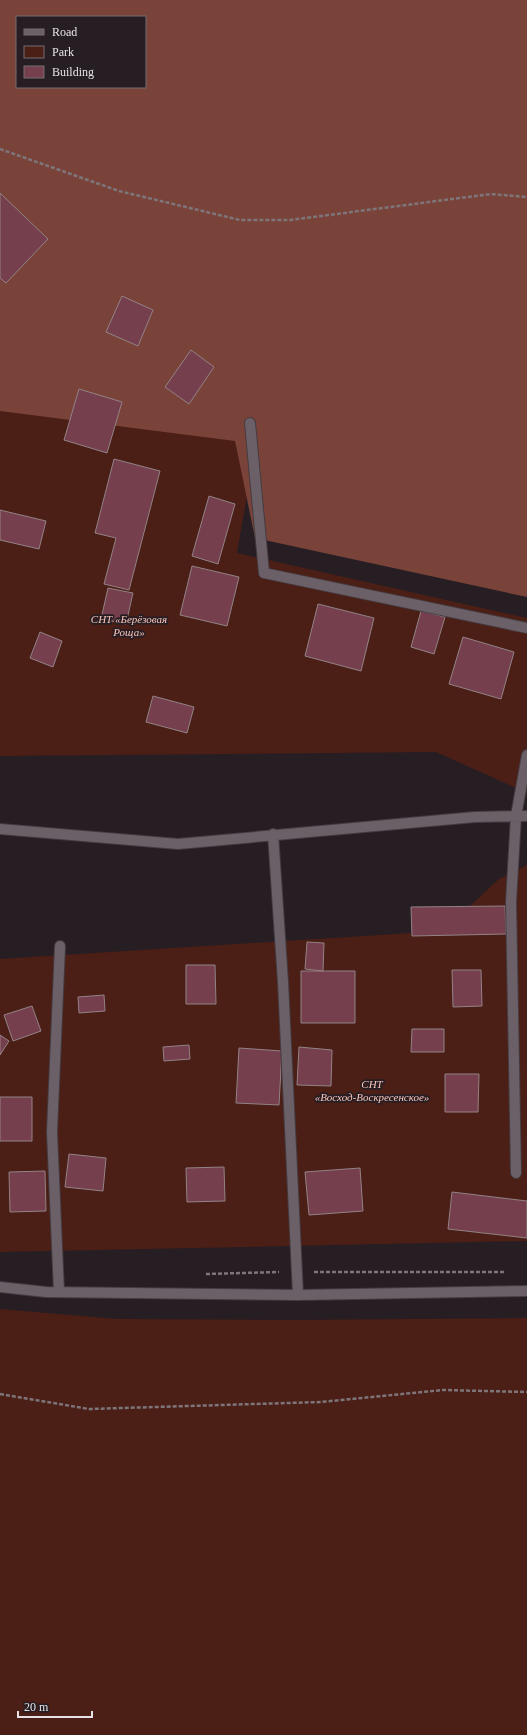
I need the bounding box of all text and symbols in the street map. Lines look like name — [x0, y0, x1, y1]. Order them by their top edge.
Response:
legend — [16, 16, 146, 88]
text: Road — [52, 25, 77, 39]
text: Park — [52, 45, 74, 59]
text: Building — [52, 65, 94, 79]
park label: СНТ «Берёзовая Роща» — [91, 613, 167, 638]
park label: СНТ «Восход-Воскресенское» — [315, 1078, 429, 1103]
scale bar — [18, 1693, 92, 1719]
text: 20 m — [24, 1700, 49, 1714]

